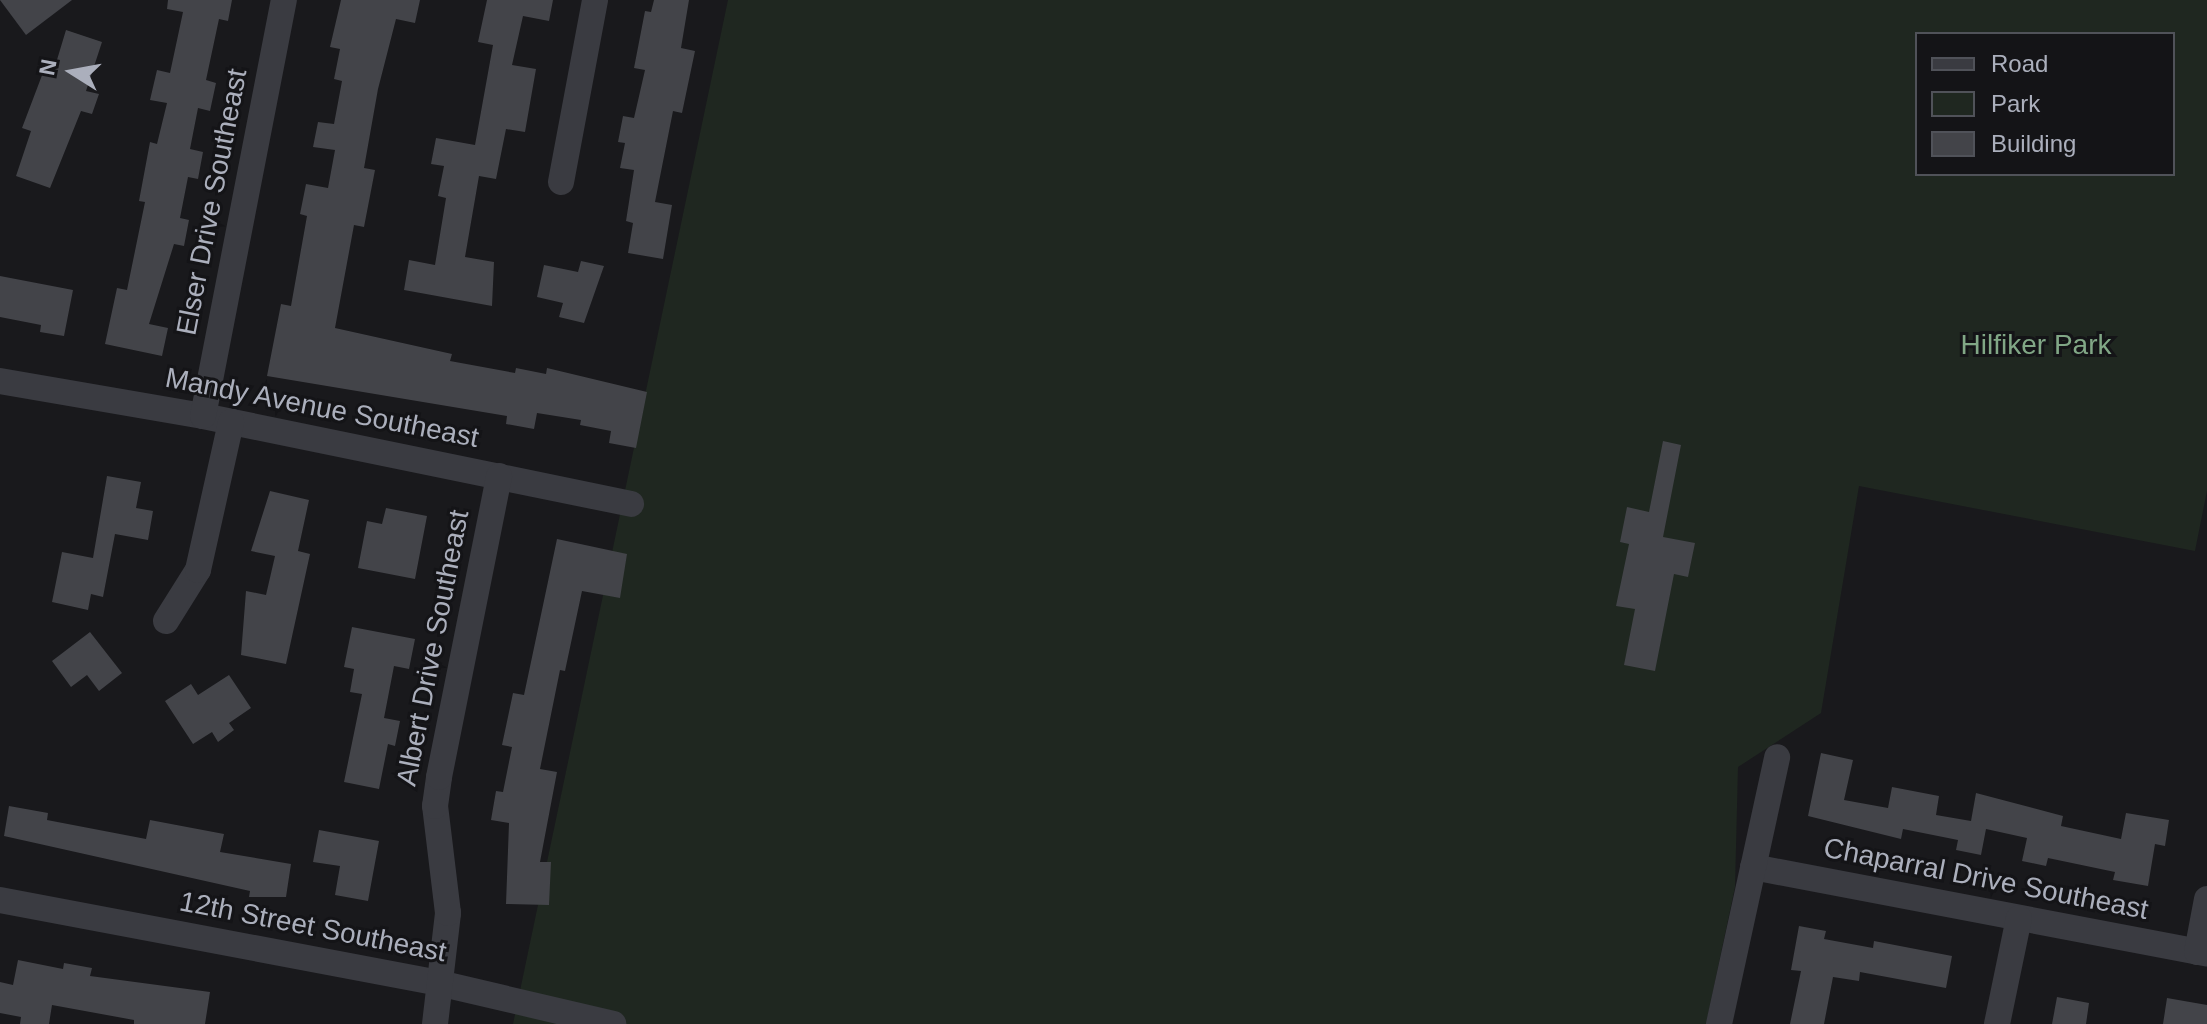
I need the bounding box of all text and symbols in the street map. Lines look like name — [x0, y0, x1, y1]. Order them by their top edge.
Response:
north arrow — [32, 32, 112, 112]
legend — [1915, 32, 2175, 176]
text: Road — [1991, 50, 2048, 77]
text: N — [34, 57, 62, 78]
street label: Elser Drive Southeast — [170, 66, 254, 338]
text: Park — [1991, 90, 2040, 117]
text: Building — [1991, 130, 2076, 157]
park label: Hilfiker Park — [1961, 328, 2111, 362]
street label: Mandy Avenue Southeast — [162, 361, 482, 455]
street label: Albert Drive Southeast — [390, 507, 476, 789]
street label: Chaparral Drive Southeast — [1821, 831, 2151, 927]
street label: 12th Street Southeast — [177, 885, 449, 969]

